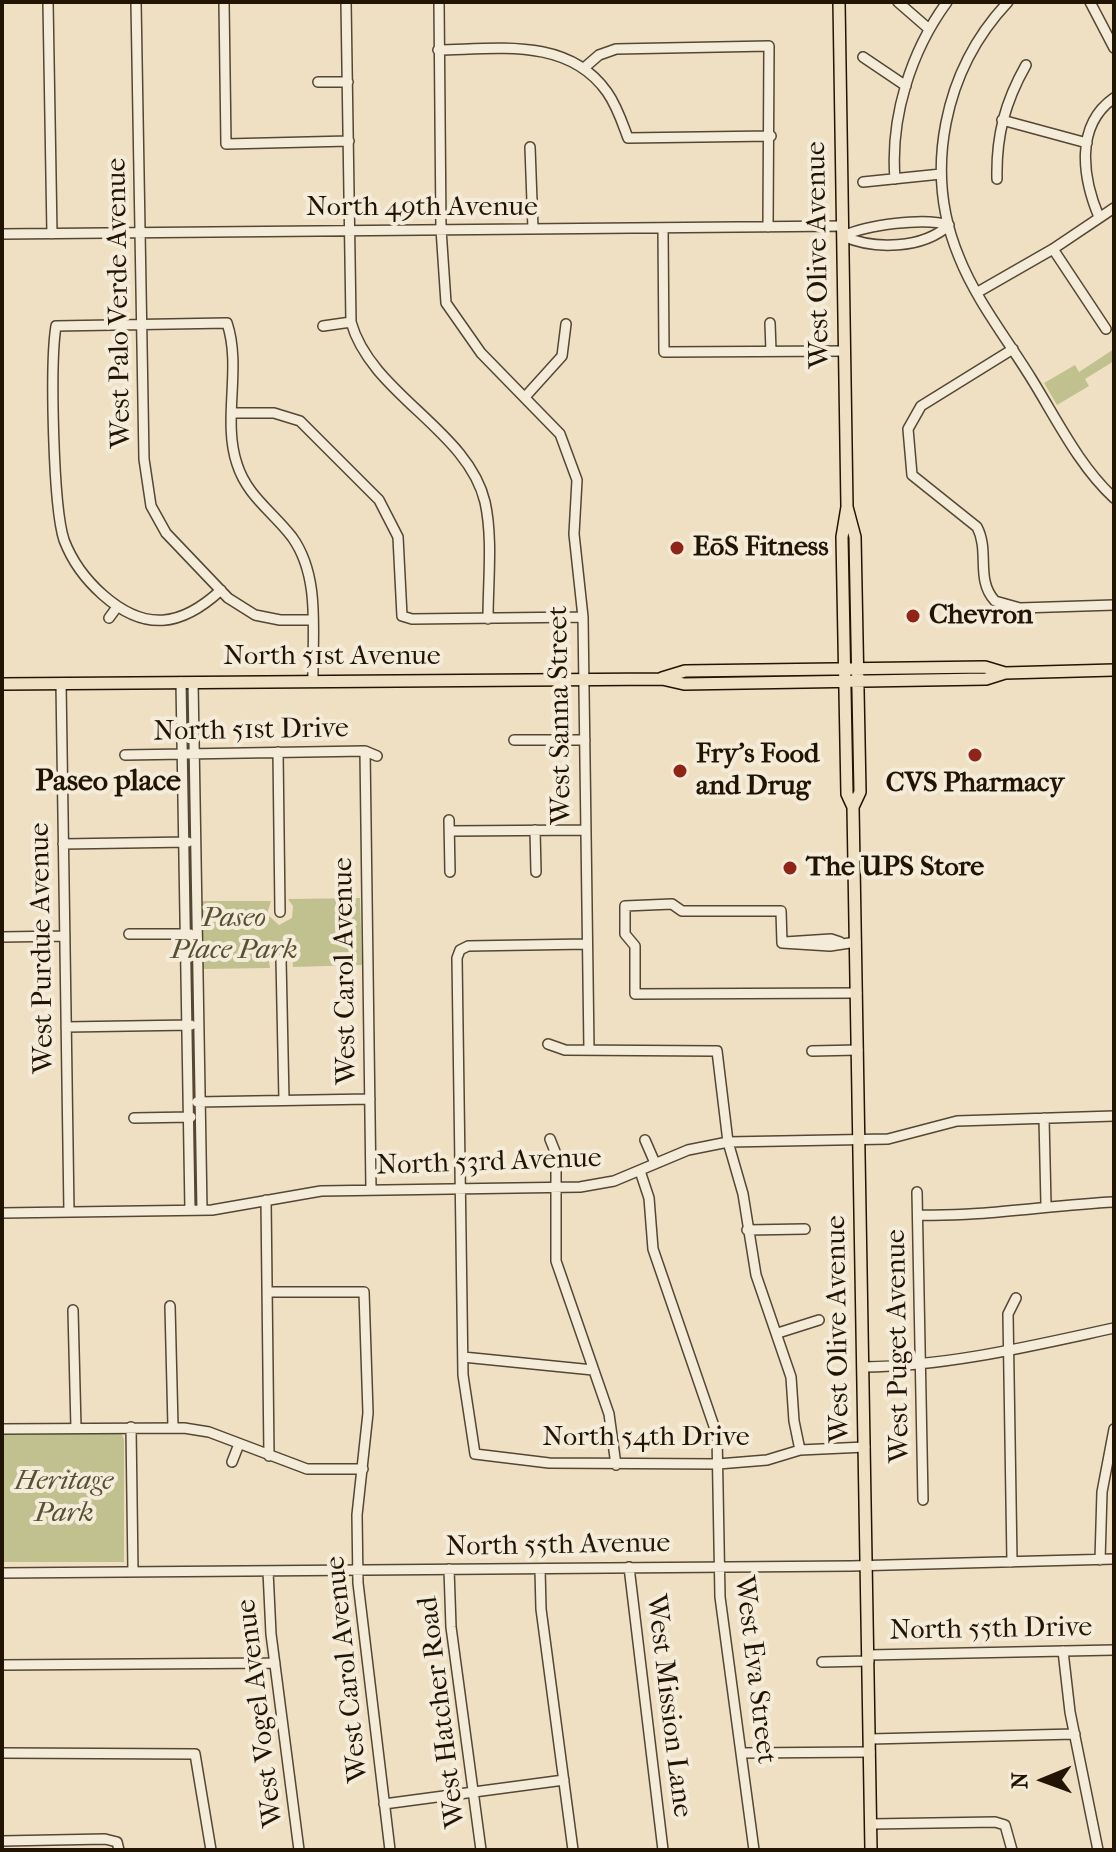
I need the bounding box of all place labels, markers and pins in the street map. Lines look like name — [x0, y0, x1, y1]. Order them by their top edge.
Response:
place label: EōS Fitness — [693, 531, 829, 565]
marker: EōS Fitness — [668, 539, 686, 557]
place label: Chevron — [929, 599, 1033, 633]
marker: Chevron — [904, 607, 922, 625]
place label: Fry's Food and Drug — [696, 738, 819, 804]
marker: CVS Pharmacy — [966, 746, 984, 764]
marker: Fry's Food and Drug — [671, 762, 689, 780]
place label: CVS Pharmacy — [886, 767, 1064, 801]
place label: The UPS Store — [806, 851, 984, 885]
marker: The UPS Store — [781, 859, 799, 877]

